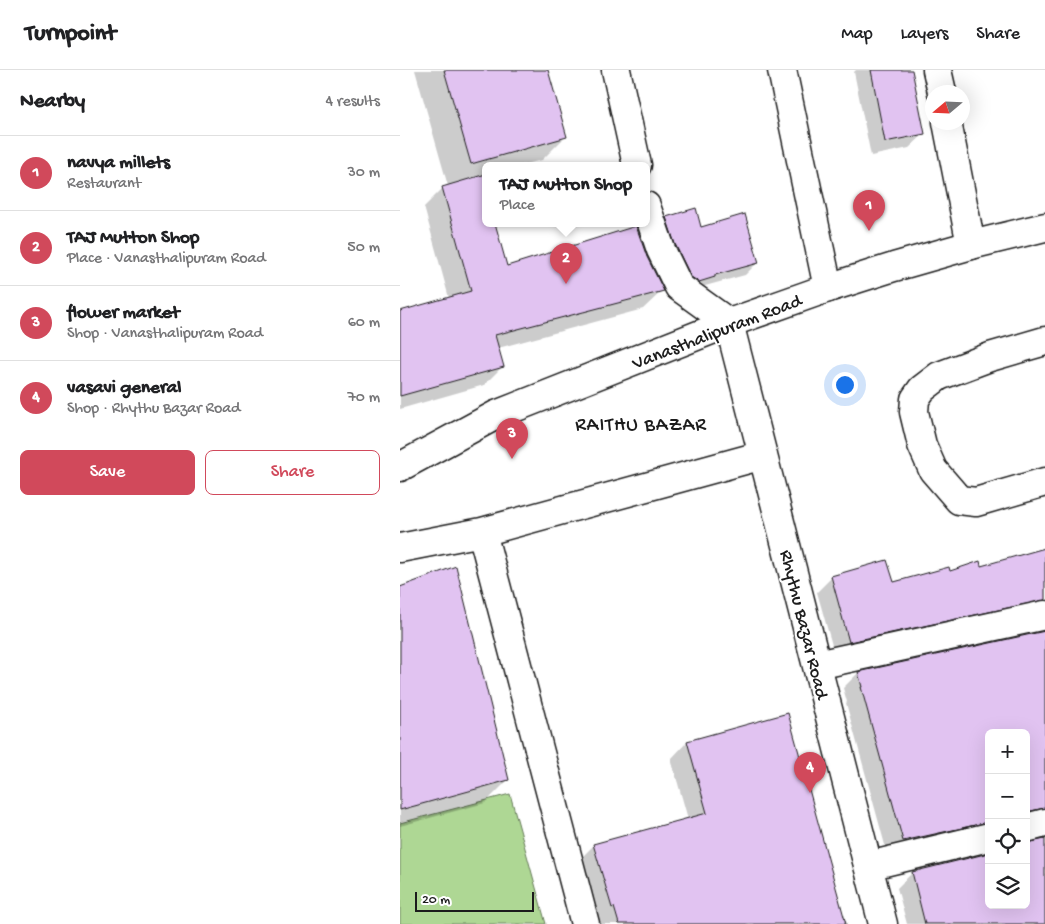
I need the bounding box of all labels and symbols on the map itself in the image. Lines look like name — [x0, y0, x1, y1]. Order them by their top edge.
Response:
north arrow — [925, 85, 970, 130]
pin: 1 — [853, 190, 885, 231]
pin: 2 — [550, 243, 582, 284]
street label: Vanasthalipuram Road — [628, 290, 807, 377]
your location — [832, 372, 858, 398]
district label: RAITHU BAZAR — [575, 415, 707, 438]
pin: 3 — [496, 418, 528, 459]
street label: Rhythu Bazar Road — [773, 548, 833, 704]
pin: 4 — [794, 752, 826, 793]
scale bar — [415, 889, 534, 912]

